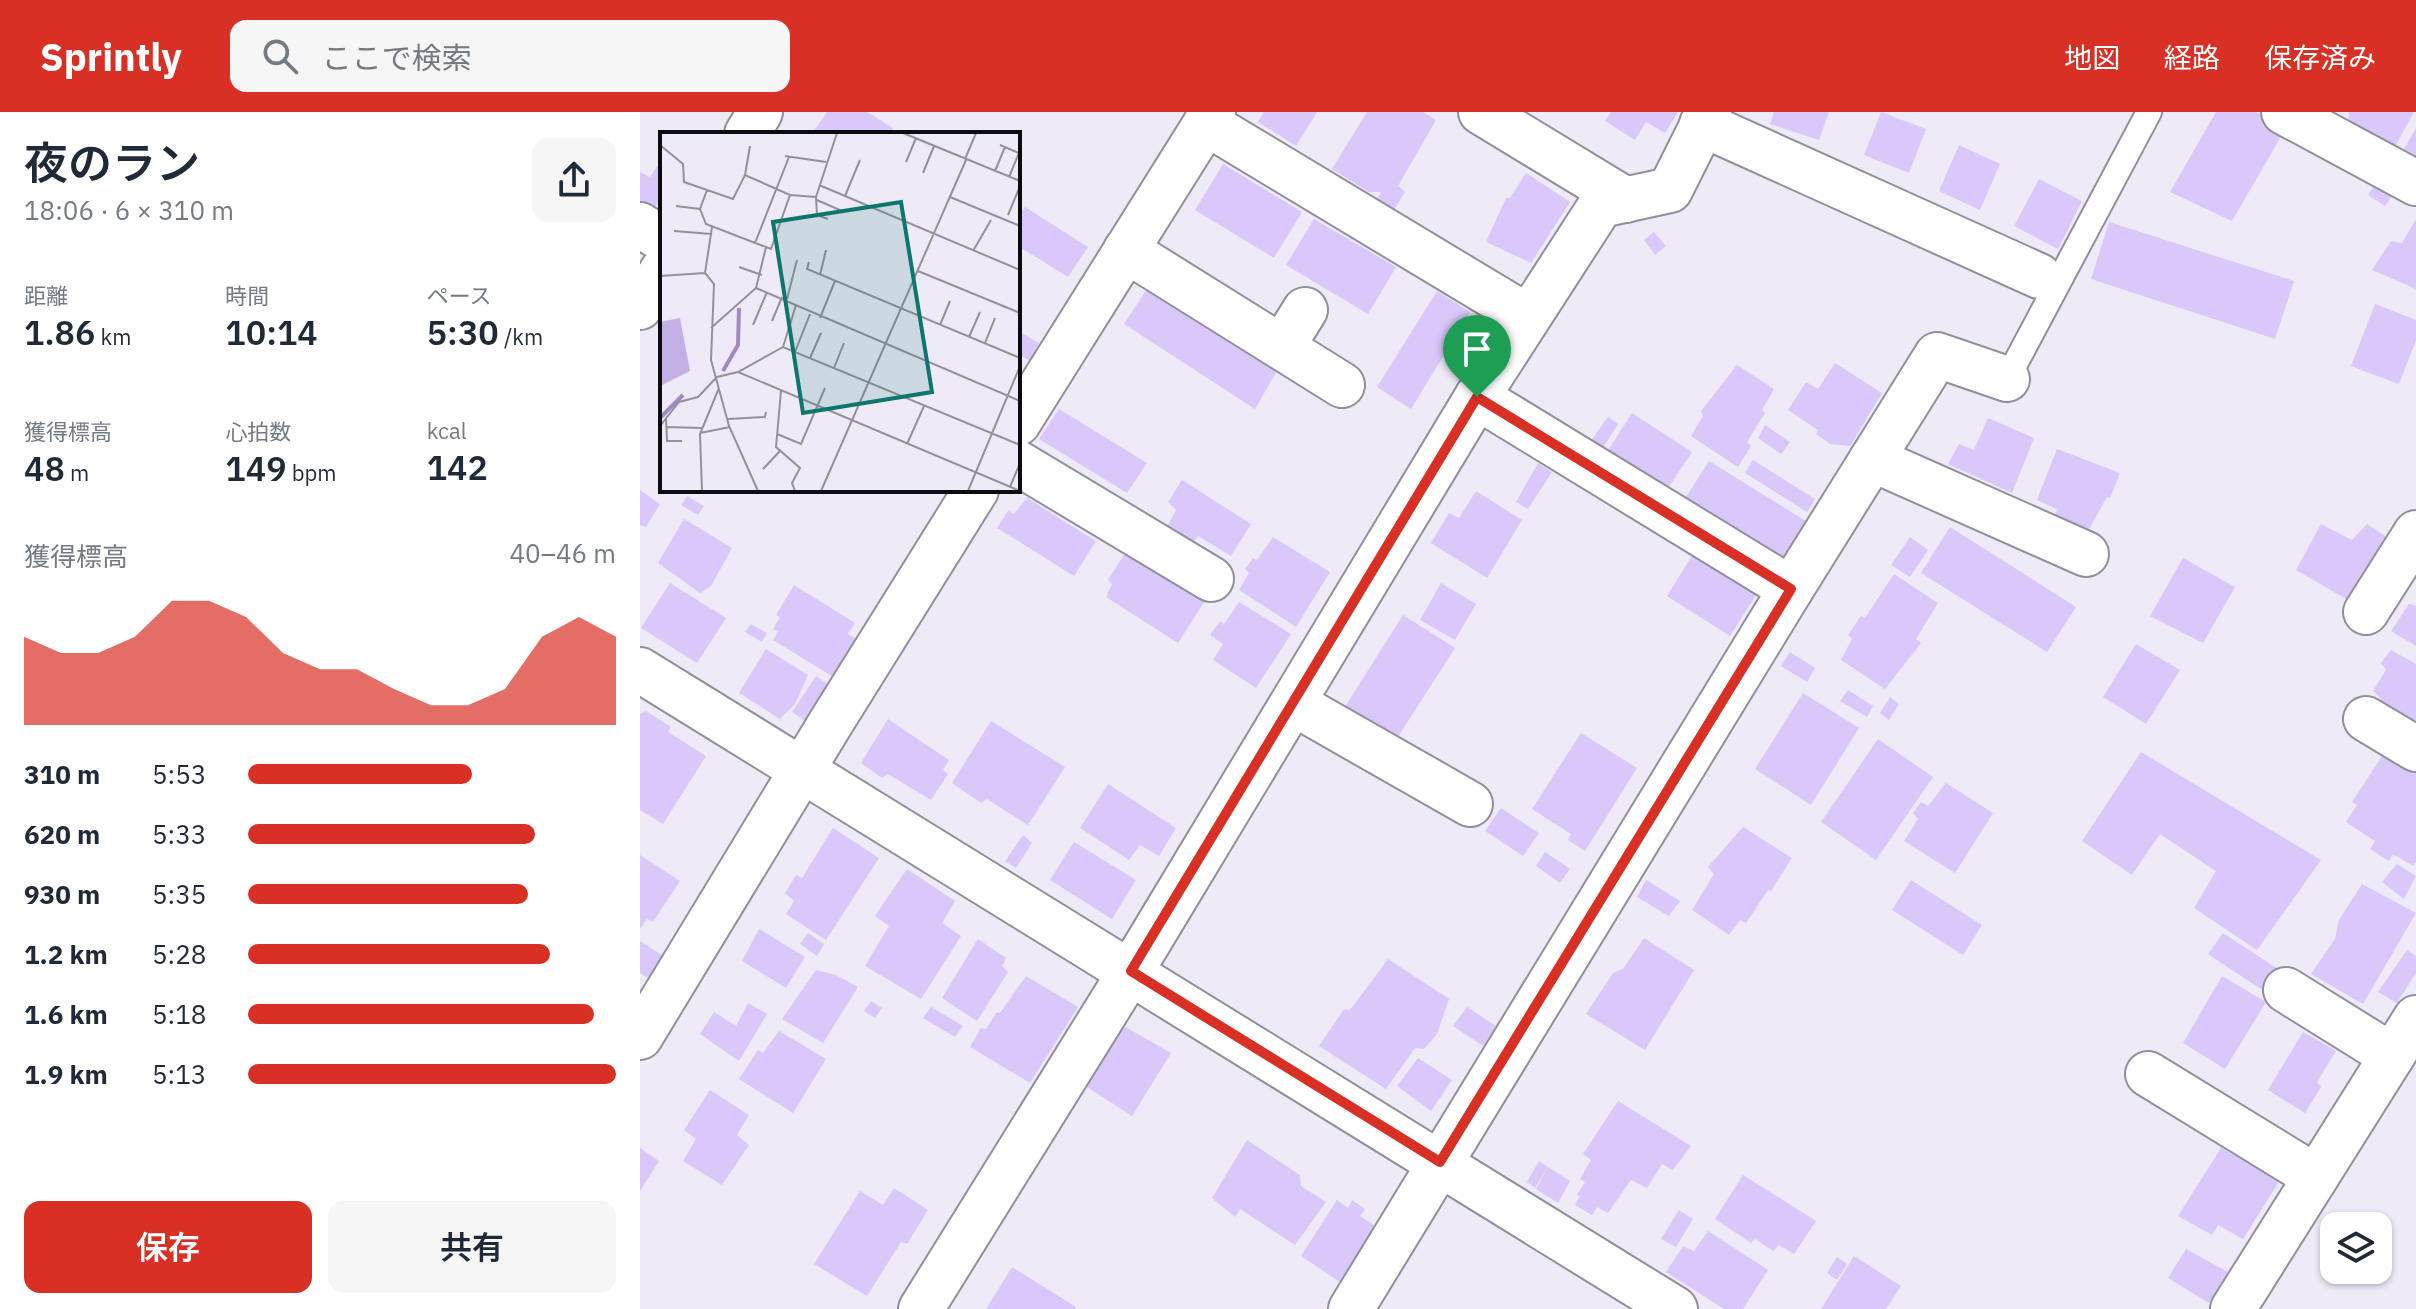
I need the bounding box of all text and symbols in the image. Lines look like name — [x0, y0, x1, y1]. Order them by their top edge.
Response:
search box — [230, 20, 790, 92]
text: Sprintly — [40, 32, 182, 81]
icon: search — [258, 34, 302, 78]
text: ここで検索 — [322, 38, 472, 77]
text: 地図 — [2064, 39, 2120, 76]
text: 経路 — [2164, 39, 2220, 76]
text: 保存済み — [2264, 39, 2376, 76]
inset map — [660, 132, 1020, 492]
text: 夜のラン — [24, 134, 200, 191]
button: share — [532, 138, 616, 222]
text: 18:06 · 6 × 310 m — [24, 193, 234, 227]
text: 距離 — [24, 281, 68, 310]
text: 時間 — [225, 281, 269, 310]
text: ペース — [427, 281, 492, 310]
text: 1.86 — [24, 310, 95, 354]
text: 10:14 — [225, 310, 318, 354]
text: 5:30 — [427, 310, 499, 354]
pin — [1443, 315, 1511, 397]
text: km — [95, 322, 131, 351]
text: /km — [499, 322, 543, 351]
icon: arrive — [1455, 327, 1499, 371]
text: kcal — [427, 416, 467, 445]
text: 獲得標高 — [24, 417, 112, 446]
text: 心拍数 — [225, 417, 291, 446]
text: 142 — [427, 445, 488, 489]
text: 48 — [24, 446, 65, 490]
text: 149 — [225, 446, 287, 490]
text: m — [65, 458, 89, 487]
text: bpm — [287, 458, 336, 487]
text: 40–46 m — [509, 536, 616, 570]
text: 獲得標高 — [24, 539, 128, 573]
text: 310 m — [24, 757, 100, 791]
text: 5:53 — [152, 757, 206, 791]
text: 620 m — [24, 817, 100, 851]
text: 5:33 — [152, 817, 206, 851]
text: 930 m — [24, 877, 100, 911]
text: 5:35 — [152, 877, 206, 911]
text: 1.2 km — [24, 937, 108, 971]
text: 5:28 — [152, 937, 206, 971]
text: 1.6 km — [24, 997, 108, 1031]
text: 5:18 — [152, 997, 206, 1031]
text: 1.9 km — [24, 1057, 108, 1091]
text: 5:13 — [152, 1057, 206, 1091]
button: 保存 — [24, 1201, 312, 1293]
button: 共有 — [328, 1201, 616, 1293]
map controls — [2320, 1212, 2392, 1284]
button: layers — [2320, 1212, 2392, 1284]

